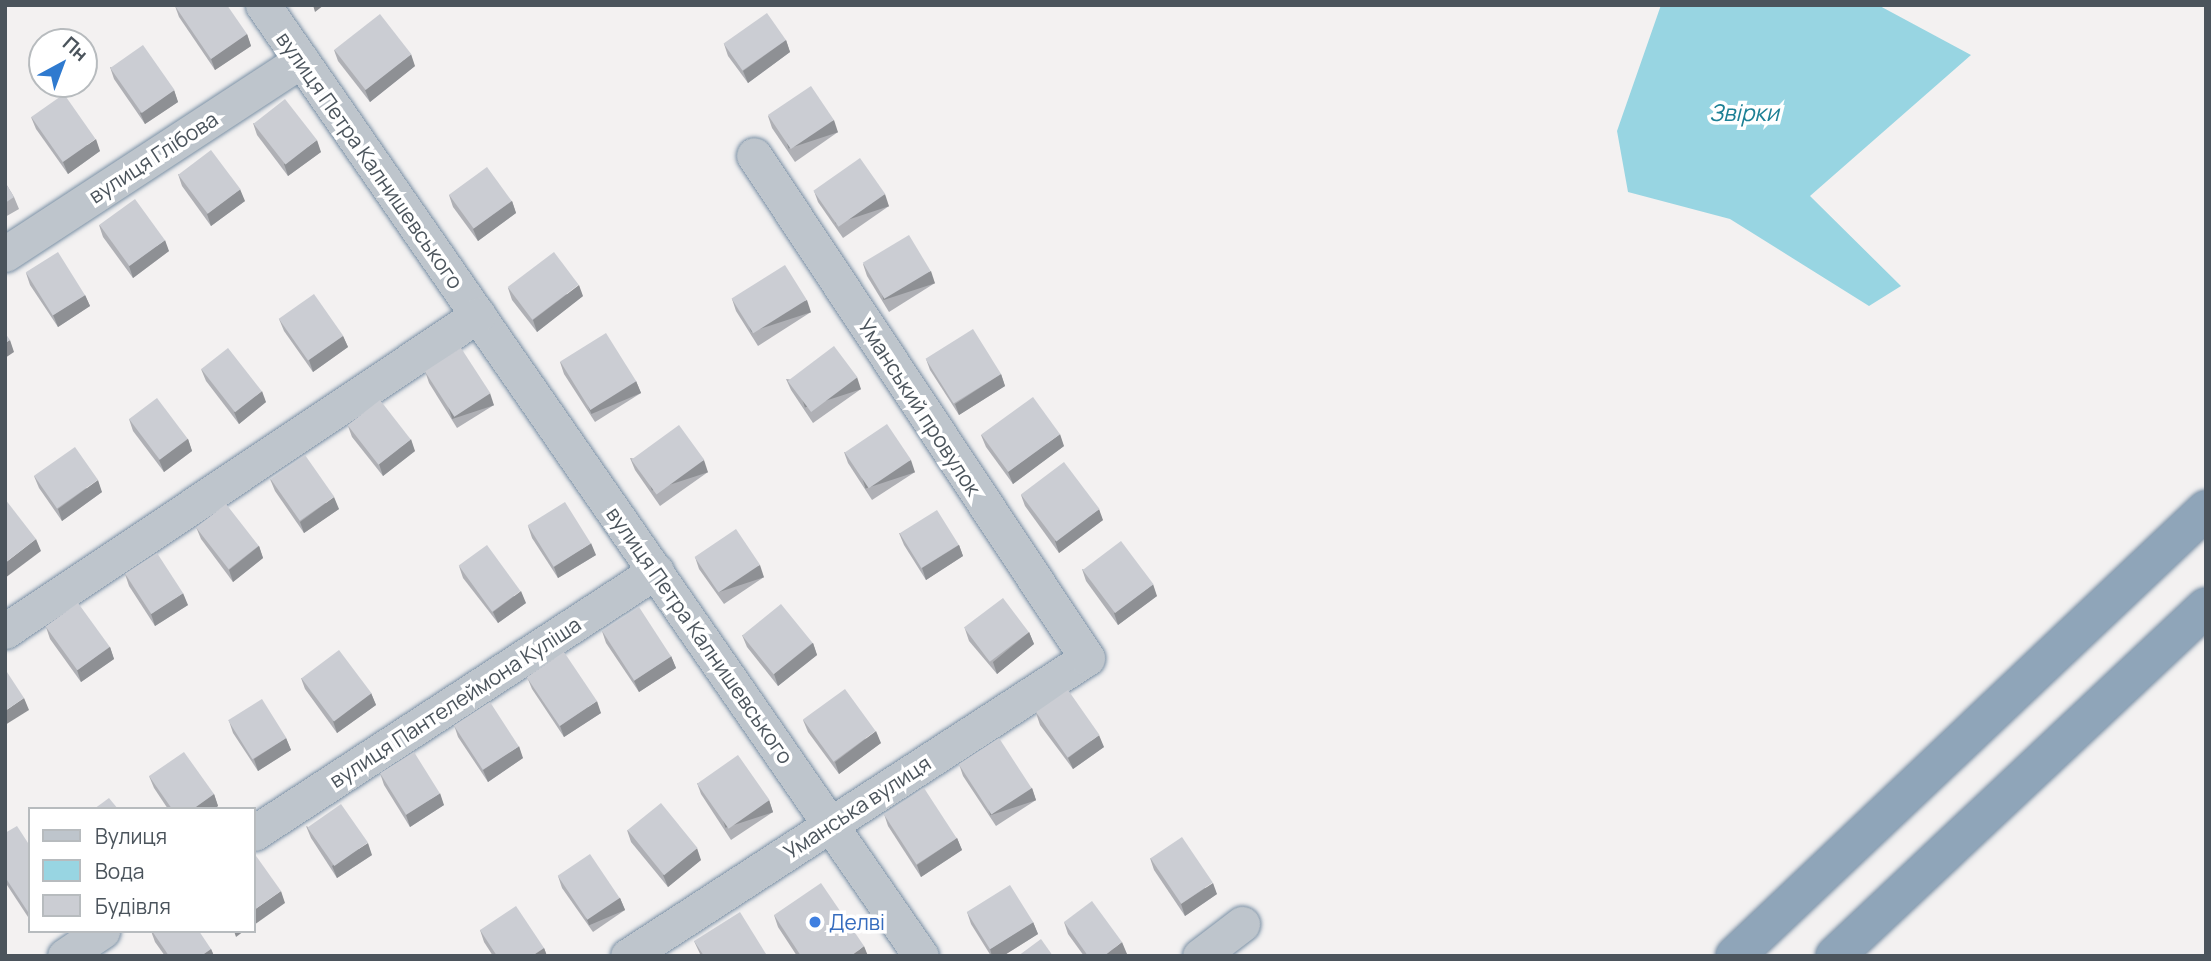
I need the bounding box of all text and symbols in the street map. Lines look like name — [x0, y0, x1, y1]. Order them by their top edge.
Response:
street label: вулиця Петра Калнишевського — [271, 27, 469, 293]
north arrow — [28, 28, 98, 98]
text: Пн — [57, 30, 94, 67]
water label: Звірки — [1709, 98, 1779, 126]
street label: вулиця Глібова — [84, 106, 222, 208]
street label: Уманський провулок — [853, 314, 987, 500]
street label: вулиця Петра Калнишевського — [601, 502, 799, 768]
street label: вулиця Пантелеймона Куліша — [325, 611, 585, 793]
street label: Уманська вулиця — [779, 750, 935, 864]
legend — [28, 807, 256, 933]
text: Вулиця — [95, 822, 167, 850]
text: Вода — [95, 857, 145, 885]
text: Будівля — [95, 892, 171, 920]
place label: Делві — [829, 909, 885, 935]
marker: Делві — [807, 914, 823, 930]

